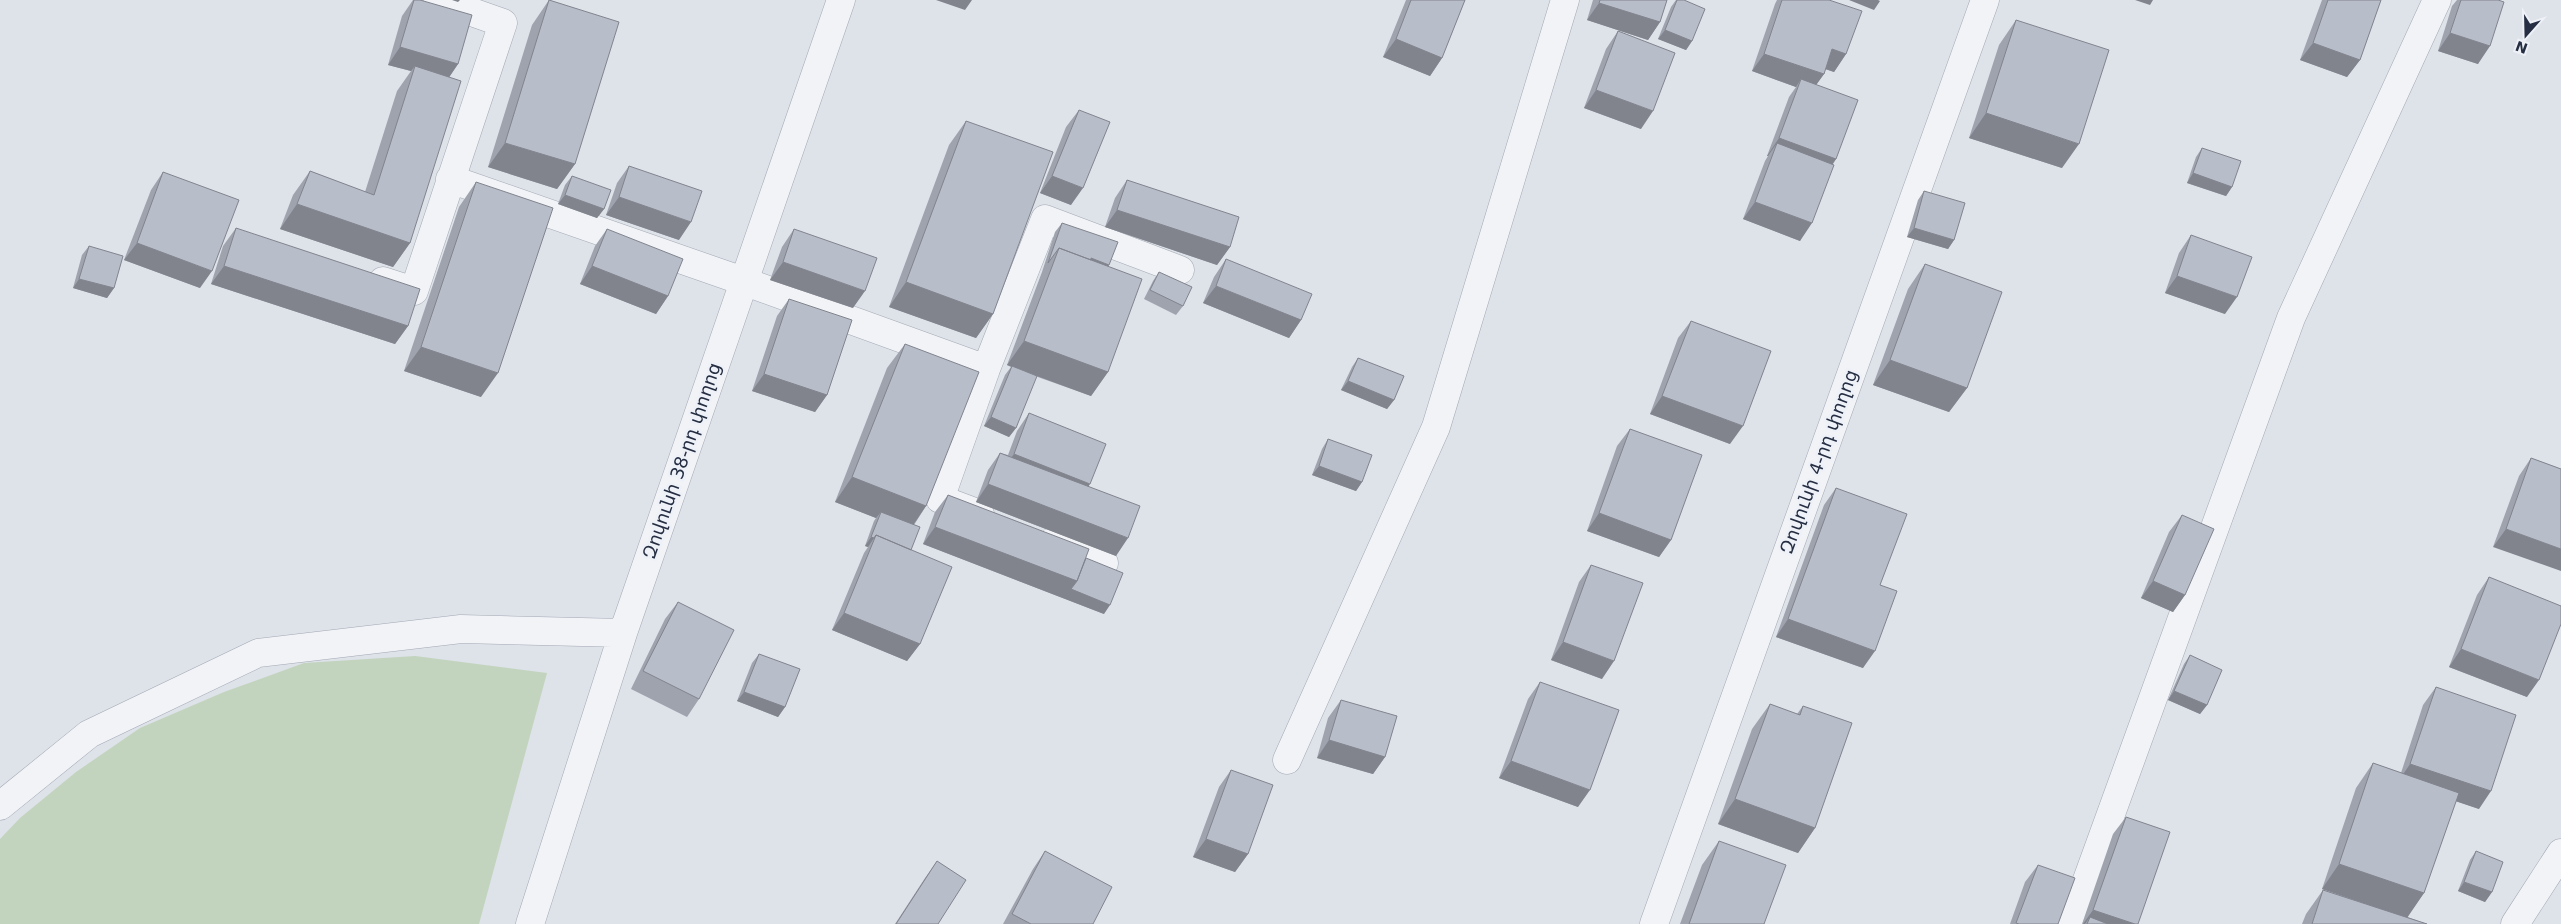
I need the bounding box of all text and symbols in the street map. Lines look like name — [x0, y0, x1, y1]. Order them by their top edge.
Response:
north arrow — [2501, 10, 2551, 60]
text: N — [2513, 38, 2530, 57]
street label: Զովունի 38-րդ փողոց — [638, 360, 725, 562]
street label: Զովունի 4-րդ փողոց — [1775, 367, 1862, 557]

